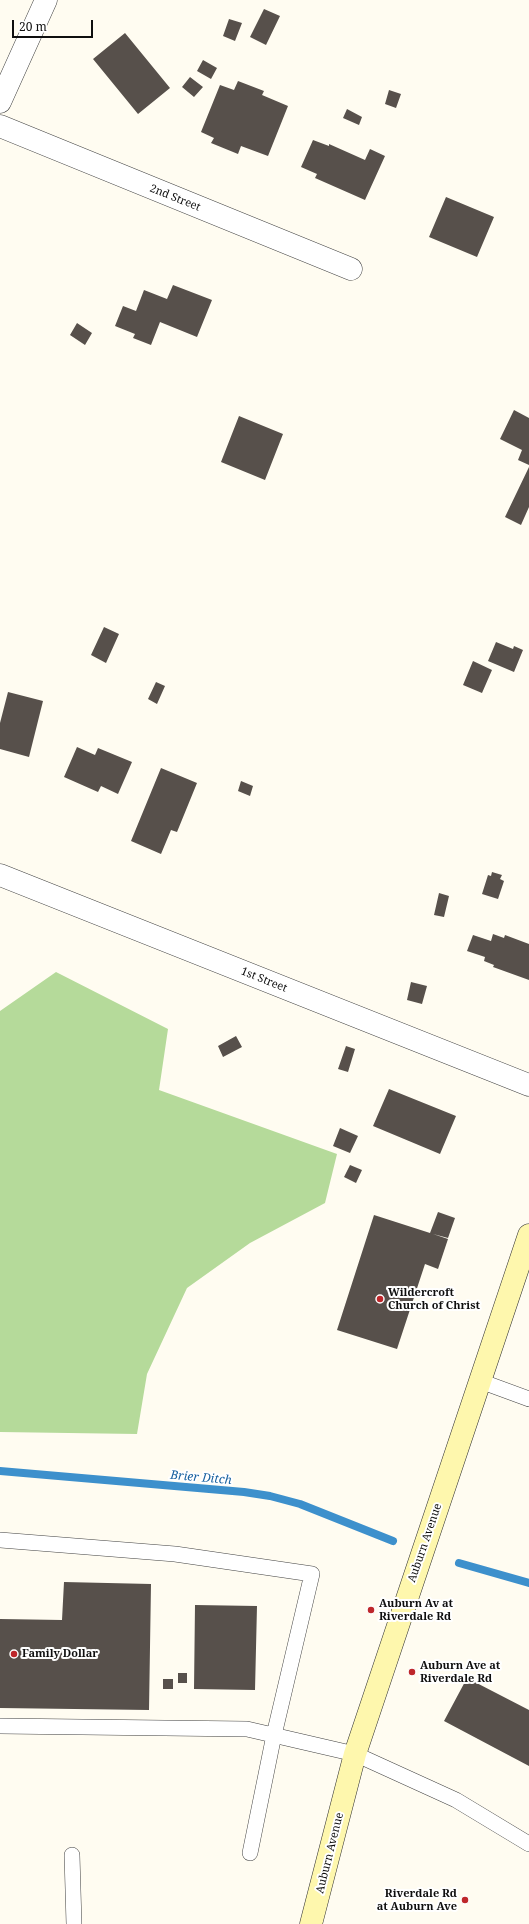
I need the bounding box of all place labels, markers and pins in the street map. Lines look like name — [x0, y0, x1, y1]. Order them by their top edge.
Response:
place label: Wildercroft Church of Christ — [388, 1286, 480, 1312]
marker: Wildercroft Church of Christ — [375, 1294, 385, 1304]
place label: Auburn Av at Riverdale Rd — [379, 1597, 453, 1623]
marker: Auburn Av at Riverdale Rd — [366, 1605, 376, 1615]
place label: Family Dollar — [22, 1647, 98, 1661]
marker: Family Dollar — [9, 1649, 19, 1659]
place label: Auburn Ave at Riverdale Rd — [420, 1659, 500, 1685]
marker: Auburn Ave at Riverdale Rd — [407, 1667, 417, 1677]
place label: Riverdale Rd at Auburn Ave — [377, 1887, 457, 1913]
marker: Riverdale Rd at Auburn Ave — [460, 1895, 470, 1905]

